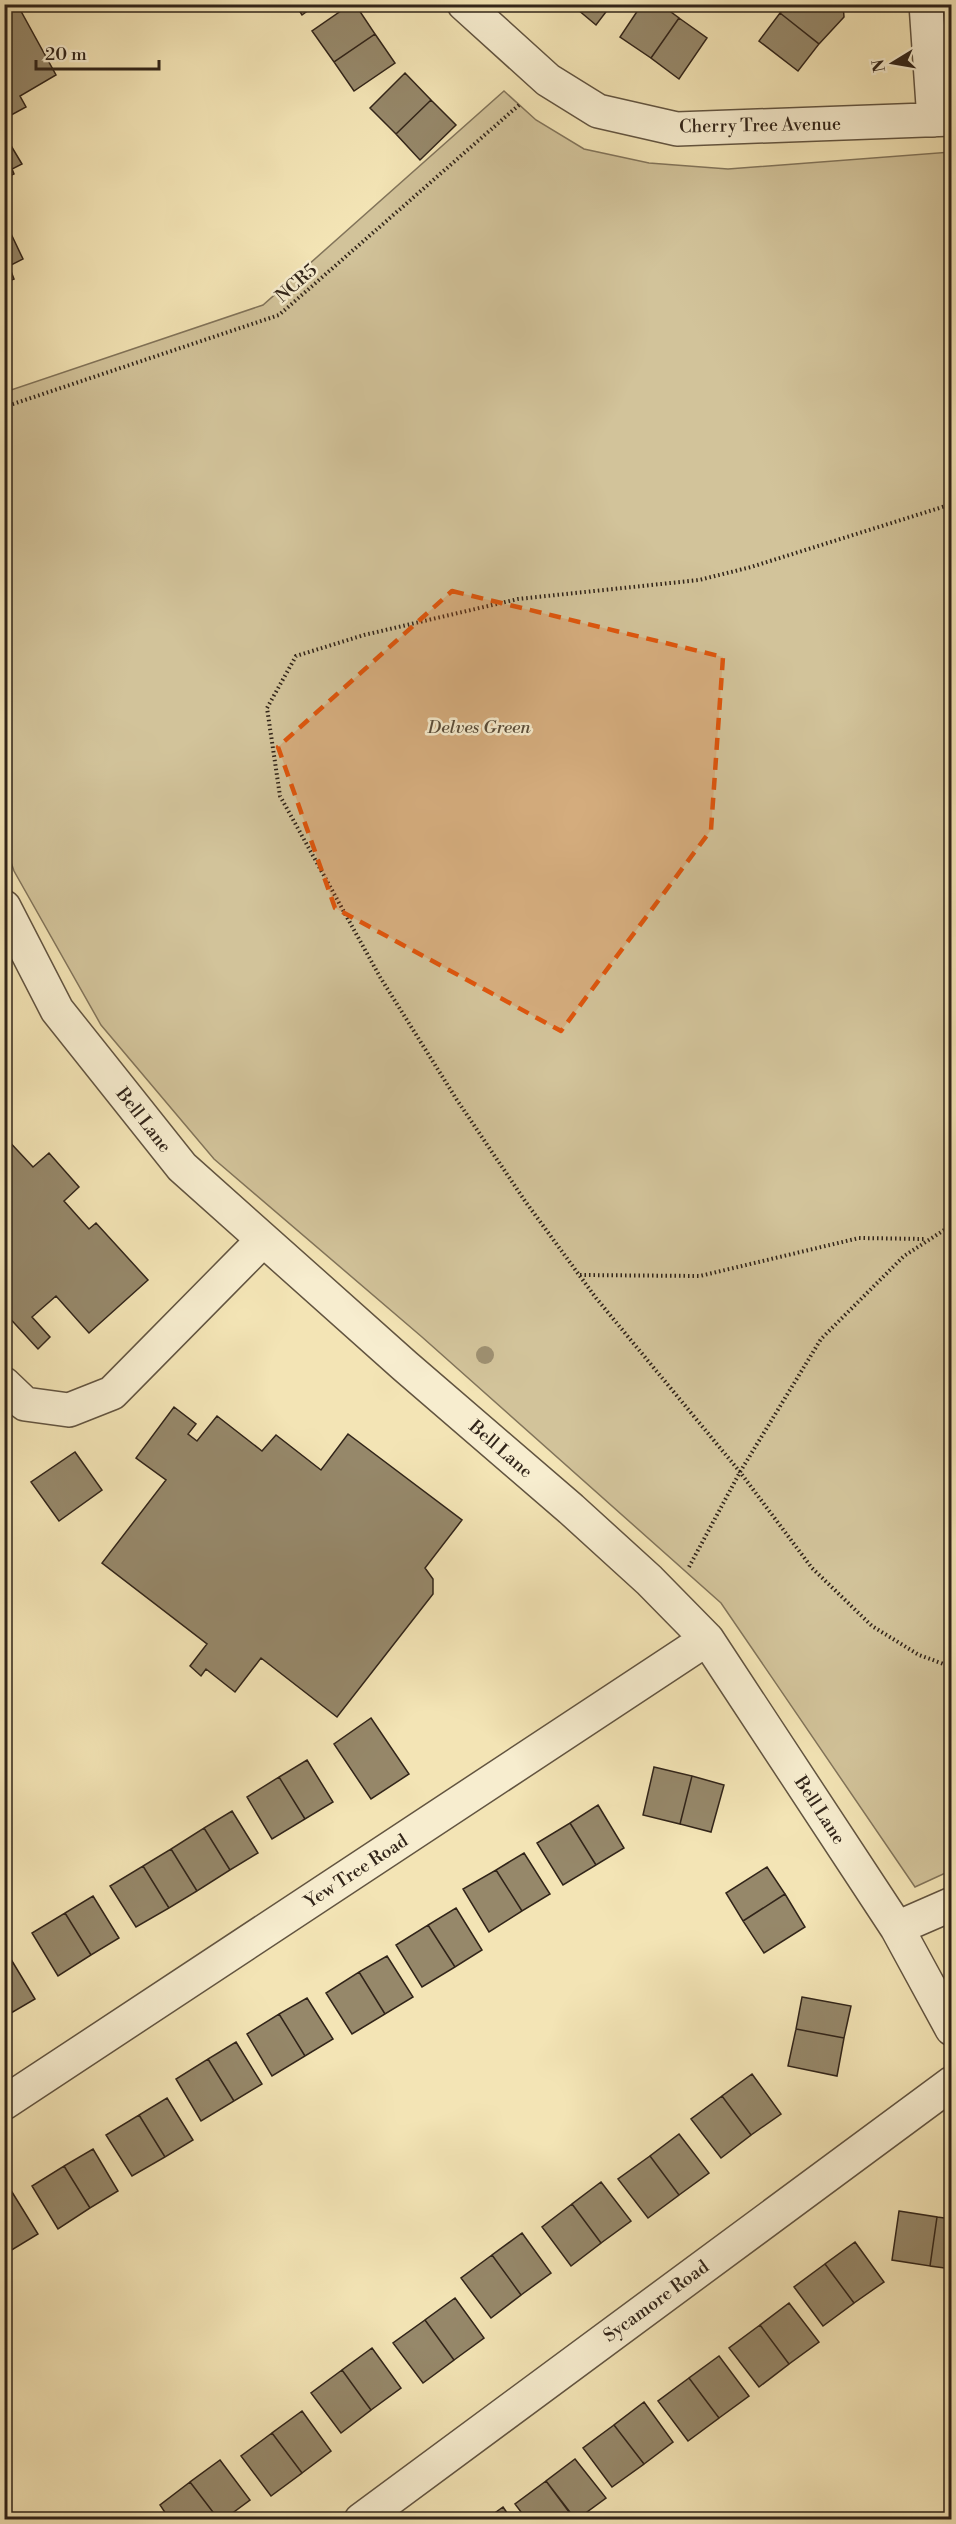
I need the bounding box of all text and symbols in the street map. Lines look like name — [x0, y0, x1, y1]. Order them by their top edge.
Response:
scale bar — [36, 33, 159, 71]
north arrow — [863, 33, 923, 93]
text: 20 m — [45, 43, 87, 66]
text: N — [868, 57, 890, 74]
street label: Cherry Tree Avenue — [679, 113, 841, 138]
street label: NCR5 — [271, 259, 322, 308]
park label: Delves Green — [426, 716, 531, 739]
street label: Bell Lane — [110, 1082, 176, 1158]
street label: Bell Lane — [463, 1415, 537, 1483]
street label: Bell Lane — [788, 1771, 850, 1849]
street label: Yew Tree Road — [299, 1829, 413, 1914]
street label: Sycamore Road — [599, 2255, 714, 2347]

